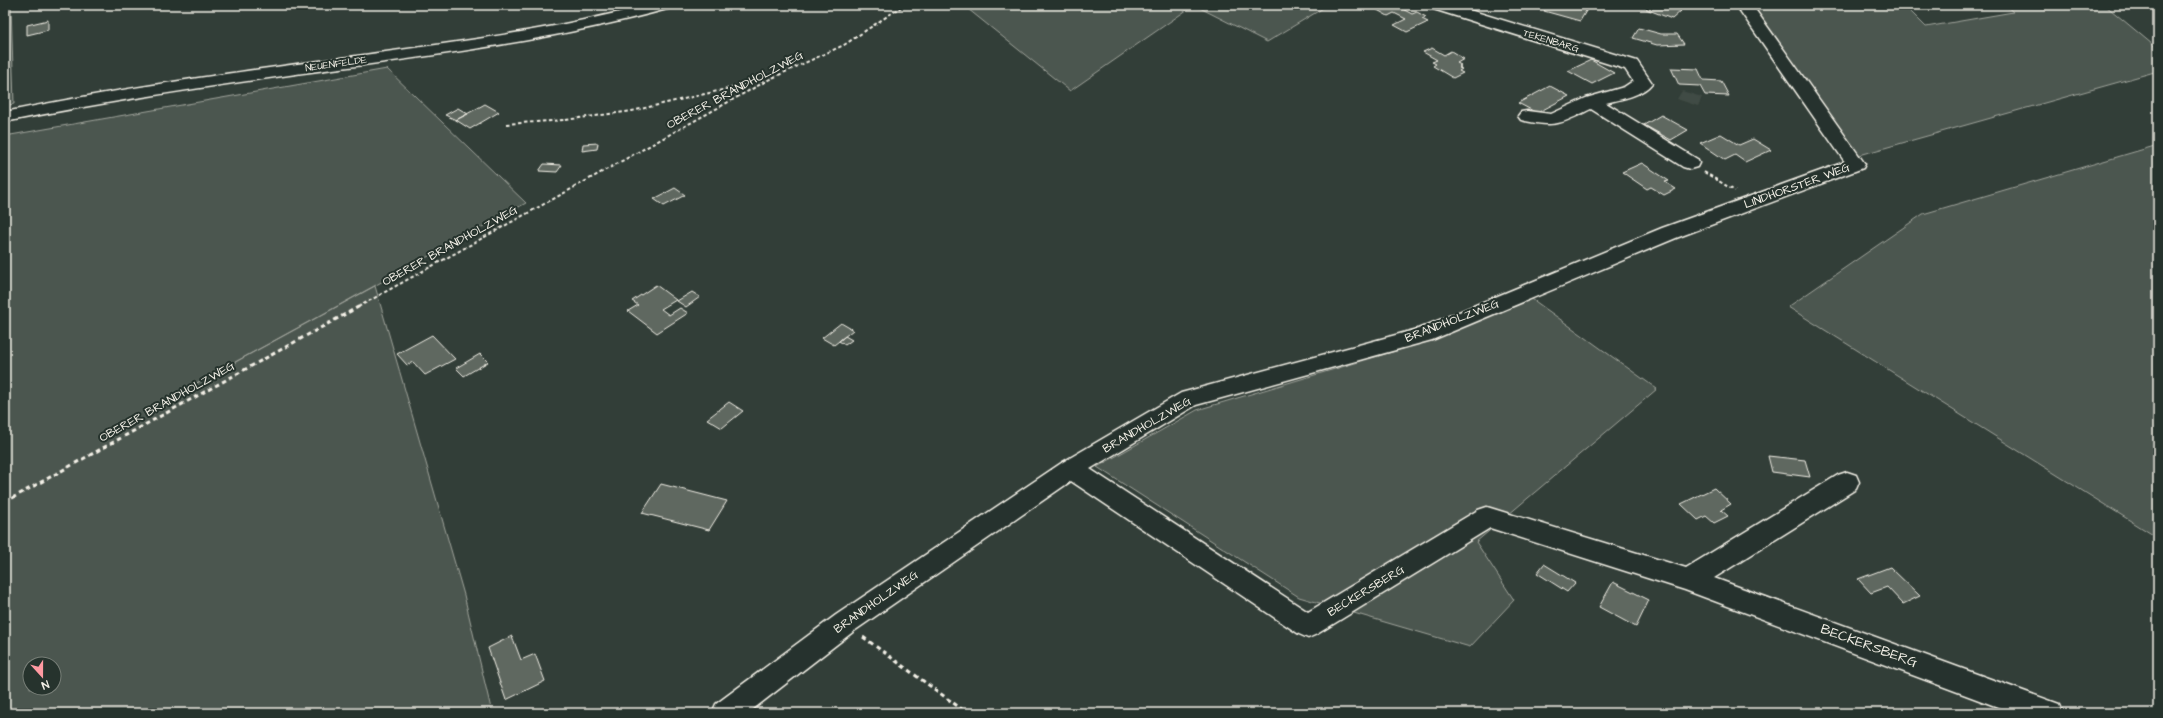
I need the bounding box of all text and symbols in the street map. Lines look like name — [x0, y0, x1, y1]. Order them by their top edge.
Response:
street label: TEKENBARG — [1521, 26, 1581, 56]
street label: OBERER BRANDHOLZWEG — [664, 46, 807, 133]
street label: NEUENFELDE — [304, 53, 368, 75]
street label: LINDHORSTER WEG — [1742, 159, 1853, 213]
street label: OBERER BRANDHOLZWEG — [379, 201, 521, 290]
street label: BRANDHOLZWEG — [1402, 295, 1502, 347]
street label: OBERER BRANDHOLZWEG — [96, 357, 238, 446]
street label: BRANDHOLZWEG — [1100, 392, 1195, 457]
street label: BECKERSBERG — [1324, 561, 1408, 621]
street label: BRANDHOLZWEG — [830, 566, 922, 638]
street label: BECKERSBERG — [1818, 619, 1921, 673]
north arrow — [22, 656, 62, 696]
text: N — [39, 677, 51, 693]

